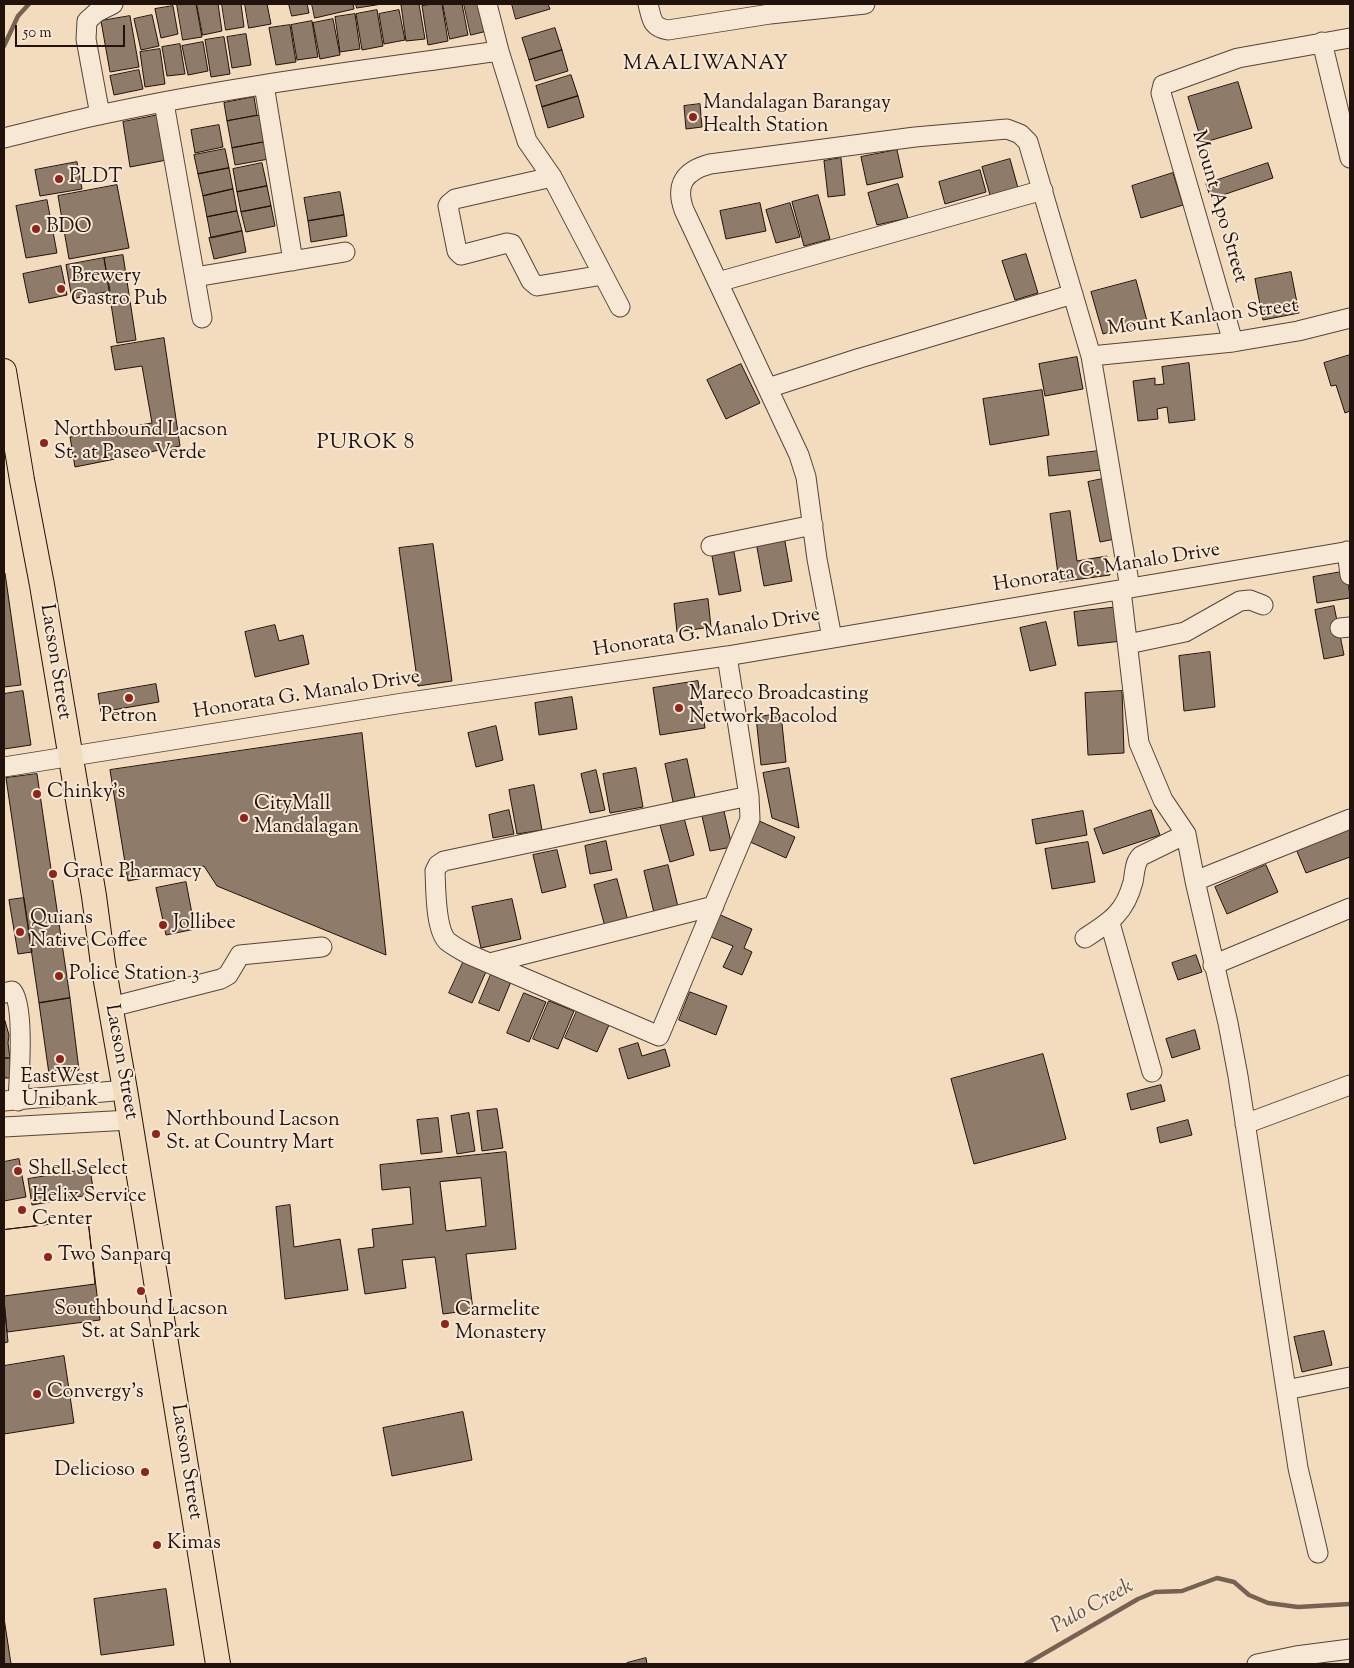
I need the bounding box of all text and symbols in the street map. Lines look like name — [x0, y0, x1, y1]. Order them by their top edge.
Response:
scale bar — [18, 15, 128, 47]
text: 50 m — [23, 23, 52, 44]
district label: MAALIWANAY — [622, 52, 790, 78]
place label: Mandalagan Barangay Health Station — [703, 93, 891, 140]
marker: Mandalagan Barangay Health Station — [687, 111, 699, 123]
street label: Mount Apo Street — [1185, 128, 1251, 286]
place label: PLDT — [69, 167, 122, 191]
marker: PLDT — [53, 173, 65, 185]
place label: BDO — [46, 217, 91, 241]
marker: BDO — [30, 223, 42, 235]
place label: Brewery Gastro Pub — [71, 266, 167, 313]
marker: Brewery Gastro Pub — [55, 283, 67, 295]
street label: Mount Kanlaon Street — [1106, 295, 1300, 343]
place label: Northbound Lacson St. at Paseo Verde — [54, 420, 228, 467]
district label: PUROK 8 — [316, 431, 416, 457]
marker: Northbound Lacson St. at Paseo Verde — [38, 437, 50, 449]
street label: Honorata G. Manalo Drive — [992, 539, 1222, 599]
street label: Lacson Street — [33, 603, 75, 721]
street label: Honorata G. Manalo Drive — [592, 604, 822, 664]
street label: Honorata G. Manalo Drive — [192, 666, 422, 726]
place label: Mareco Broadcasting Network Bacolod — [689, 684, 868, 731]
marker: Petron — [123, 692, 135, 704]
marker: Mareco Broadcasting Network Bacolod — [673, 702, 685, 714]
place label: Petron — [101, 706, 157, 730]
place label: Chinky's — [47, 782, 125, 806]
marker: Chinky's — [31, 788, 43, 800]
place label: CityMall Mandalagan — [254, 794, 359, 841]
marker: CityMall Mandalagan — [238, 812, 250, 824]
place label: Grace Pharmacy — [63, 862, 202, 886]
marker: Grace Pharmacy — [47, 868, 59, 880]
place label: Quians Native Coffee — [30, 908, 148, 955]
place label: Jollibee — [173, 913, 236, 937]
marker: Jollibee — [157, 919, 169, 931]
marker: Quians Native Coffee — [14, 926, 26, 938]
place label: Police Station 3 — [69, 964, 199, 988]
marker: Police Station 3 — [53, 970, 65, 982]
street label: Lacson Street — [98, 1003, 142, 1121]
marker: EastWest Unibank — [54, 1053, 66, 1065]
place label: EastWest Unibank — [21, 1067, 99, 1114]
place label: Northbound Lacson St. at Country Mart — [166, 1110, 340, 1157]
marker: Northbound Lacson St. at Country Mart — [150, 1128, 162, 1140]
place label: Shell Select — [28, 1159, 128, 1183]
marker: Shell Select — [12, 1165, 24, 1177]
place label: Helix Service Center — [32, 1186, 147, 1233]
marker: Helix Service Center — [16, 1204, 28, 1216]
place label: Two Sanparq — [58, 1245, 171, 1269]
marker: Two Sanparq — [42, 1251, 54, 1263]
marker: Southbound Lacson St. at SanPark — [135, 1285, 147, 1297]
place label: Southbound Lacson St. at SanPark — [54, 1299, 228, 1346]
place label: Carmelite Monastery — [455, 1300, 547, 1347]
marker: Carmelite Monastery — [439, 1318, 451, 1330]
place label: Convergy's — [47, 1382, 144, 1406]
marker: Convergy's — [31, 1388, 43, 1400]
street label: Lacson Street — [164, 1403, 206, 1521]
place label: Delicioso — [54, 1460, 135, 1484]
marker: Delicioso — [139, 1466, 151, 1478]
place label: Kimas — [167, 1533, 221, 1557]
marker: Kimas — [151, 1539, 163, 1551]
water label: Pulo Creek — [1048, 1575, 1138, 1641]

